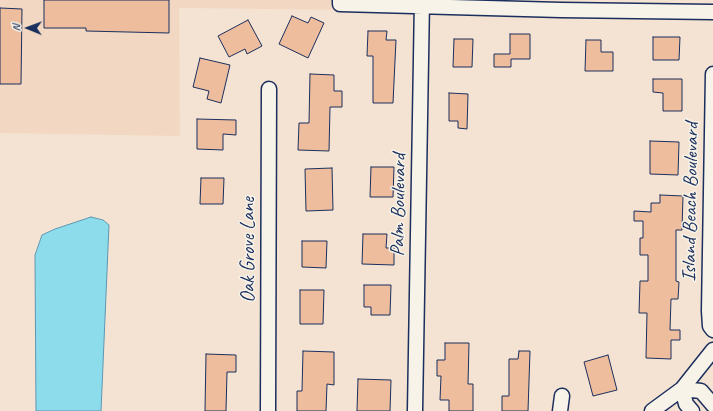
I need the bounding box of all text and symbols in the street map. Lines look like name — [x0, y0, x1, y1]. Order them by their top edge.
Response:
north arrow — [8, 8, 48, 48]
text: N — [9, 24, 23, 31]
street label: Island Beach Boulevard — [678, 122, 704, 282]
street label: Palm Boulevard — [386, 153, 412, 257]
street label: Oak Grove Lane — [237, 197, 261, 303]

